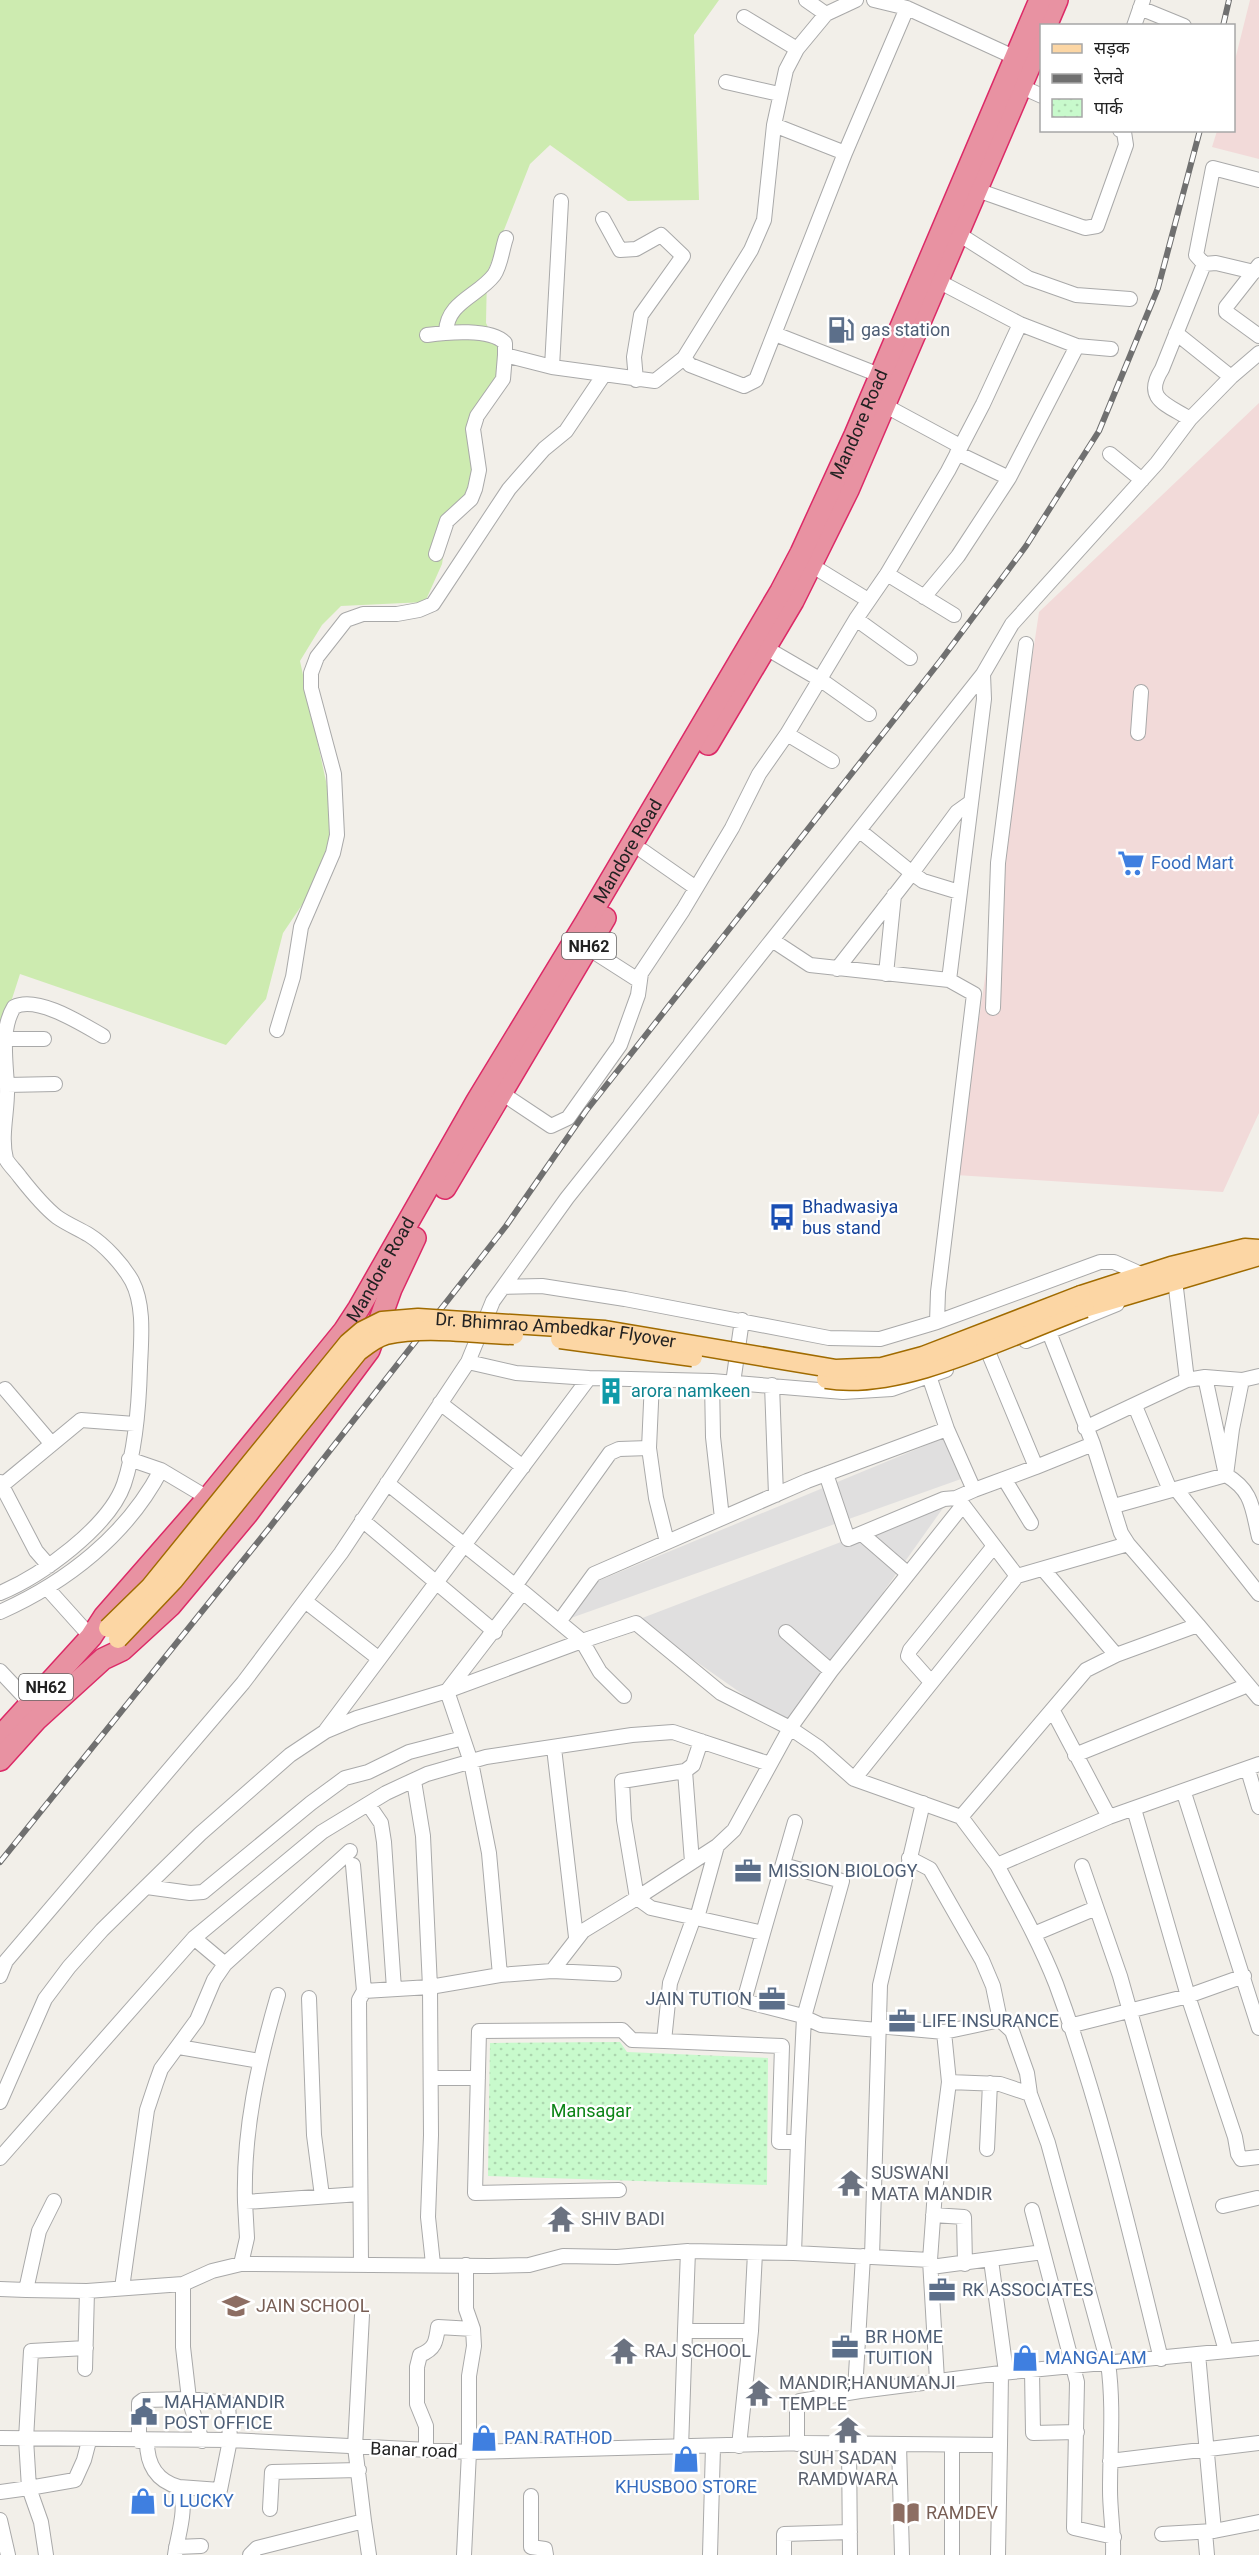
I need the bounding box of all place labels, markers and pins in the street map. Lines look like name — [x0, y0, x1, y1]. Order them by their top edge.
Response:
fuel station icon: gas station — [826, 315, 856, 345]
place label: gas station — [861, 319, 950, 340]
supermarket icon: Food Mart — [1116, 848, 1146, 878]
place label: Food Mart — [1151, 852, 1234, 873]
place label: Bhadwasiya bus stand — [802, 1196, 898, 1238]
bus stop icon: Bhadwasiya bus stand — [767, 1202, 797, 1232]
building icon: arora namkeen — [596, 1376, 626, 1406]
place label: arora namkeen — [631, 1380, 750, 1401]
office icon: MISSION BIOLOGY — [733, 1856, 763, 1886]
place label: MISSION BIOLOGY — [768, 1860, 918, 1881]
office icon: JAIN TUTION — [757, 1984, 787, 2014]
place label: JAIN TUTION — [645, 1988, 752, 2009]
office icon: LIFE INSURANCE — [887, 2006, 917, 2036]
place label: LIFE INSURANCE — [922, 2010, 1059, 2031]
place label: SUSWANI MATA MANDIR — [871, 2162, 992, 2204]
temple icon: SUSWANI MATA MANDIR — [836, 2168, 866, 2198]
temple icon: SHIV BADI — [546, 2204, 576, 2234]
place label: SHIV BADI — [581, 2208, 665, 2229]
office icon: RK ASSOCIATES — [927, 2275, 957, 2305]
place label: RK ASSOCIATES — [962, 2279, 1094, 2300]
school or university icon: JAIN SCHOOL — [221, 2291, 251, 2321]
place label: JAIN SCHOOL — [256, 2295, 370, 2316]
place label: BR HOME TUITION — [865, 2326, 943, 2368]
office icon: BR HOME TUITION — [830, 2332, 860, 2362]
temple icon: RAJ SCHOOL — [609, 2336, 639, 2366]
place label: RAJ SCHOOL — [644, 2340, 751, 2361]
shop icon: MANGALAM — [1010, 2343, 1040, 2373]
place label: MANGALAM — [1045, 2347, 1147, 2368]
place label: MANDIR;HANUMANJI TEMPLE — [779, 2372, 956, 2414]
temple icon: MANDIR;HANUMANJI TEMPLE — [744, 2378, 774, 2408]
place label: MAHAMANDIR POST OFFICE — [164, 2391, 285, 2433]
public building icon: MAHAMANDIR POST OFFICE — [129, 2397, 159, 2427]
temple icon: SUH SADAN RAMDWARA — [833, 2415, 863, 2445]
shop icon: PAN RATHOD — [469, 2423, 499, 2453]
place label: PAN RATHOD — [504, 2427, 613, 2448]
shop icon: KHUSBOO STORE — [671, 2444, 701, 2474]
place label: SUH SADAN RAMDWARA — [798, 2447, 899, 2489]
place label: KHUSBOO STORE — [615, 2476, 757, 2497]
shop icon: U LUCKY — [128, 2486, 158, 2516]
place label: U LUCKY — [163, 2490, 234, 2511]
library icon: RAMDEV — [891, 2498, 921, 2528]
place label: RAMDEV — [926, 2502, 999, 2523]

